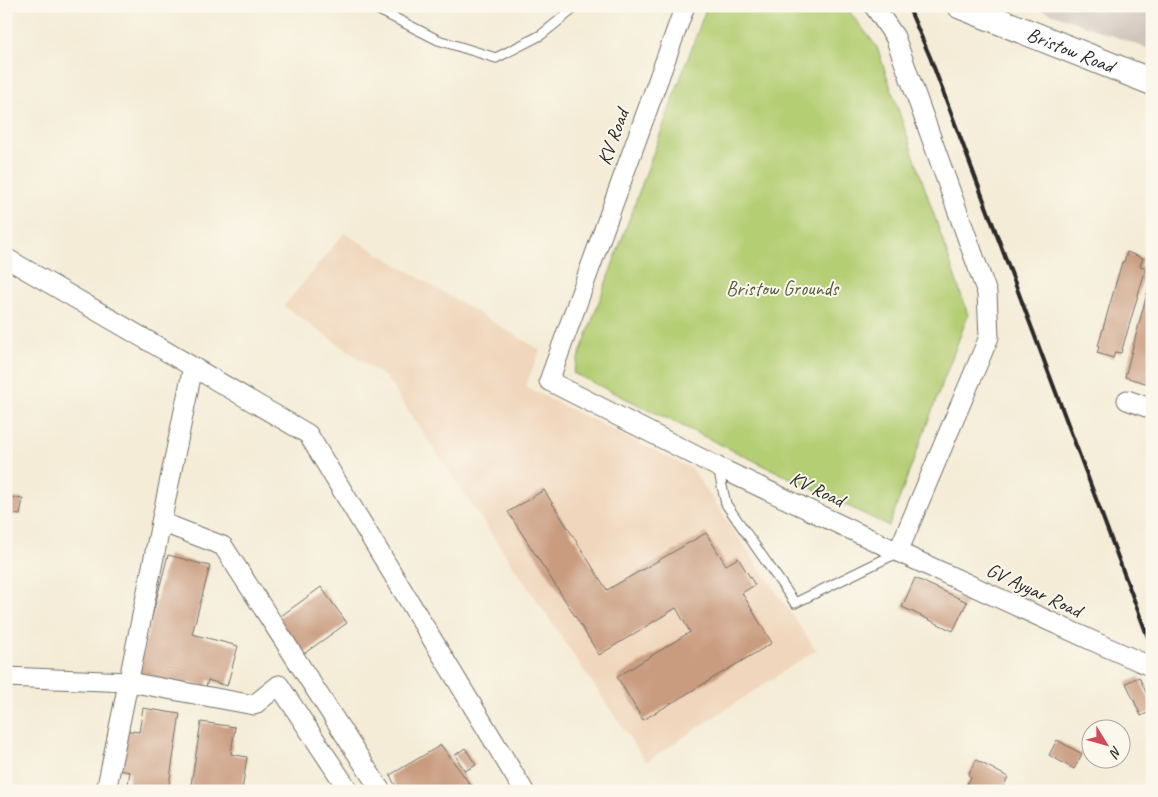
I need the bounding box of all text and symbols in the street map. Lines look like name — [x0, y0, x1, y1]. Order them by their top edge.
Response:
street label: Bristow Road — [1024, 21, 1121, 79]
street label: KV Road — [591, 103, 636, 168]
park label: Bristow Grounds — [726, 276, 840, 301]
street label: KV Road — [786, 466, 851, 514]
street label: GV Ayyar Road — [982, 557, 1088, 624]
north arrow — [1080, 720, 1130, 770]
text: N — [1105, 743, 1125, 762]

